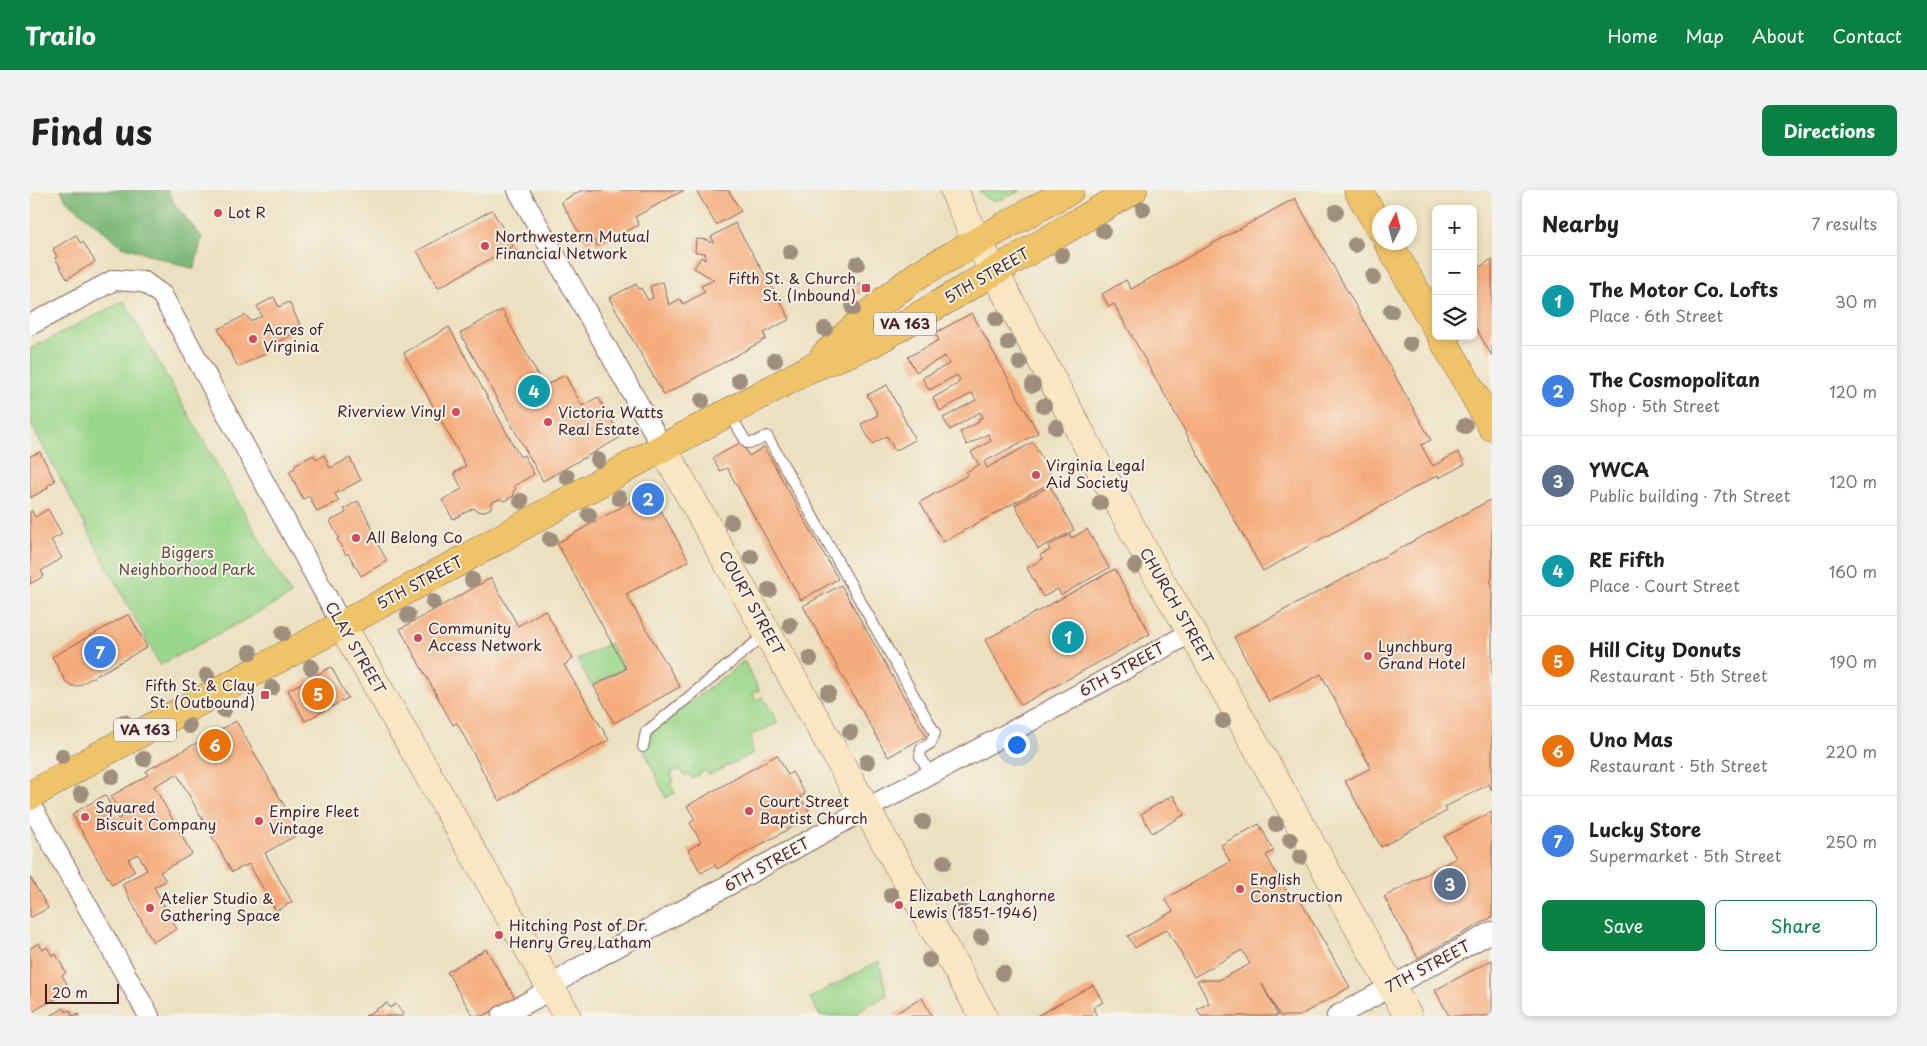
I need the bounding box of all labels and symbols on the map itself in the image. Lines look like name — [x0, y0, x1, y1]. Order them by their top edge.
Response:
place label: Lot R — [228, 200, 266, 223]
north arrow — [1372, 205, 1417, 250]
marker: Lot R — [212, 207, 224, 219]
place label: Northwestern Mutual Financial Network — [495, 224, 650, 264]
marker: Northwestern Mutual Financial Network — [479, 240, 491, 252]
street label: 5TH STREET — [939, 241, 1034, 308]
place label: Fifth St. & Church St. (Inbound) — [728, 266, 856, 306]
marker: Fifth St. & Church St. (Inbound) — [860, 282, 872, 294]
road number: VA 163 — [874, 312, 936, 336]
place label: Acres of Virginia — [263, 317, 324, 357]
marker: Acres of Virginia — [247, 333, 259, 345]
pin: 4 — [518, 372, 550, 410]
place label: Riverview Vinyl — [337, 399, 446, 422]
place label: Victoria Watts Real Estate — [558, 400, 663, 440]
marker: Riverview Vinyl — [450, 406, 462, 418]
marker: Victoria Watts Real Estate — [542, 416, 554, 428]
place label: Virginia Legal Aid Society — [1046, 453, 1145, 493]
marker: Virginia Legal Aid Society — [1030, 469, 1042, 481]
pin: 2 — [632, 480, 664, 518]
place label: All Belong Co — [366, 525, 463, 548]
marker: All Belong Co — [350, 532, 362, 544]
park label: Biggers Neighborhood Park — [119, 540, 255, 580]
street label: CHURCH STREET — [1135, 543, 1220, 668]
street label: COURT STREET — [714, 546, 791, 659]
street label: 5TH STREET — [372, 549, 467, 614]
street label: CLAY STREET — [320, 597, 392, 698]
place label: Community Access Network — [428, 616, 542, 656]
pin: 1 — [1052, 618, 1084, 656]
marker: Community Access Network — [412, 632, 424, 644]
pin: 7 — [84, 633, 116, 671]
place label: Lynchburg Grand Hotel — [1378, 634, 1466, 674]
street label: 6TH STREET — [1074, 635, 1169, 702]
marker: Lynchburg Grand Hotel — [1362, 650, 1374, 662]
place label: Fifth St. & Clay St. (Outbound) — [145, 673, 255, 713]
pin: 5 — [302, 675, 334, 713]
marker: Fifth St. & Clay St. (Outbound) — [259, 689, 271, 701]
road number: VA 163 — [114, 718, 176, 742]
pin: 6 — [199, 726, 231, 764]
your location — [1004, 732, 1030, 758]
place label: Court Street Baptist Church — [759, 789, 868, 829]
place label: Squared Biscuit Company — [95, 795, 216, 835]
place label: Empire Fleet Vintage — [269, 799, 359, 839]
marker: Court Street Baptist Church — [743, 805, 755, 817]
marker: Squared Biscuit Company — [79, 811, 91, 823]
marker: Empire Fleet Vintage — [253, 815, 265, 827]
street label: 6TH STREET — [719, 830, 814, 897]
pin: 3 — [1434, 865, 1466, 903]
place label: English Construction — [1250, 867, 1343, 907]
place label: Elizabeth Langhorne Lewis (1851-1946) — [909, 883, 1056, 923]
marker: English Construction — [1234, 883, 1246, 895]
place label: Atelier Studio & Gathering Space — [160, 886, 280, 926]
marker: Elizabeth Langhorne Lewis (1851-1946) — [893, 899, 905, 911]
marker: Atelier Studio & Gathering Space — [144, 902, 156, 914]
place label: Hitching Post of Dr. Henry Grey Latham — [509, 913, 651, 953]
marker: Hitching Post of Dr. Henry Grey Latham — [493, 929, 505, 941]
street label: 7TH STREET — [1381, 933, 1474, 998]
scale bar — [45, 981, 119, 1004]

